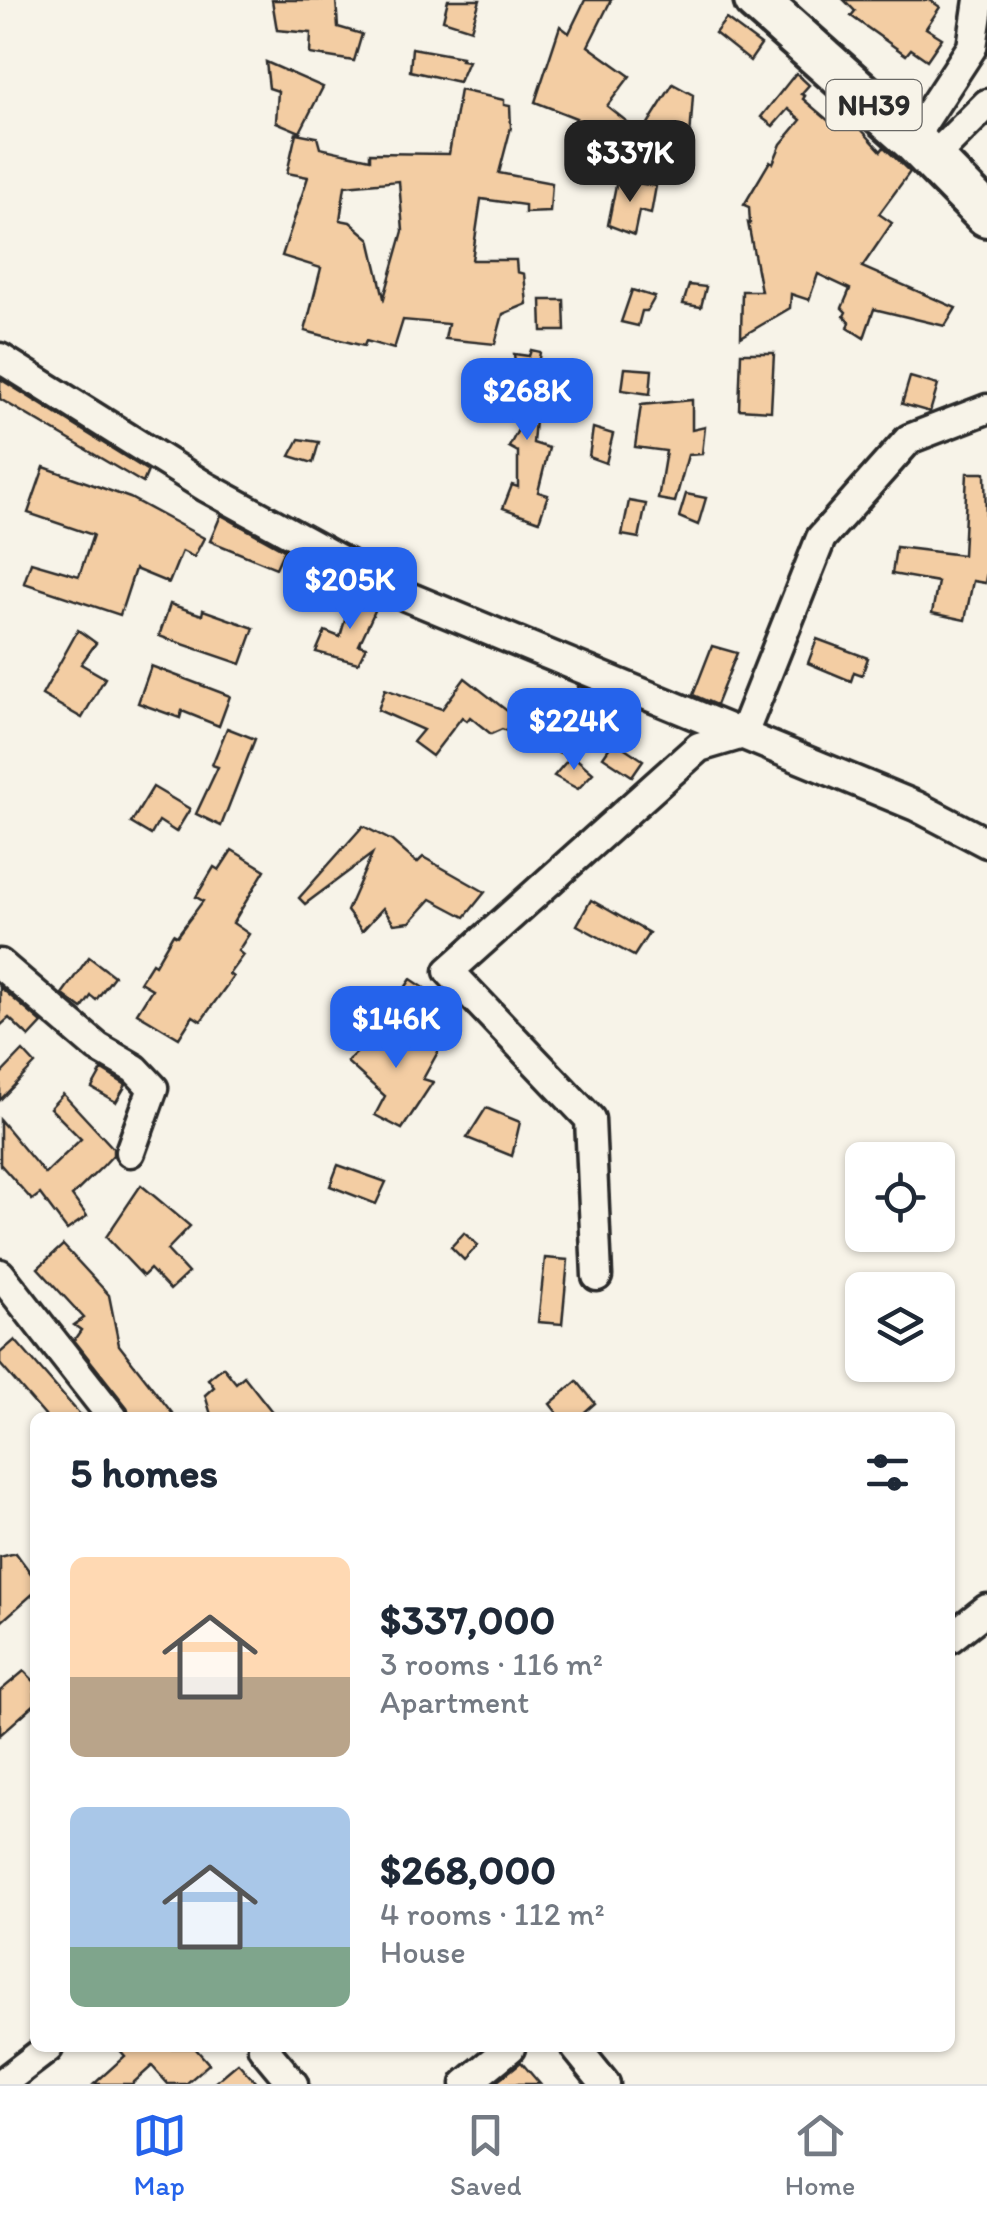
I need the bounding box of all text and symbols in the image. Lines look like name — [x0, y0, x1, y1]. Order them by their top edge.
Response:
road number: NH39 — [826, 80, 922, 130]
pin: $337K — [560, 120, 700, 205]
text: $337K — [586, 133, 674, 171]
pin: $268K — [457, 358, 597, 443]
text: $268K — [483, 371, 571, 409]
pin: $205K — [280, 547, 420, 632]
text: $205K — [305, 560, 395, 598]
pin: $224K — [504, 688, 644, 773]
text: $224K — [529, 701, 619, 739]
pin: $146K — [326, 986, 466, 1071]
text: $146K — [352, 999, 440, 1037]
map controls — [845, 1142, 955, 1382]
button: locate — [845, 1142, 955, 1252]
button: layers — [845, 1272, 955, 1382]
icon: filters — [860, 1445, 915, 1500]
text: 5 homes — [70, 1447, 218, 1498]
text: $337,000 — [380, 1594, 555, 1645]
icon: home — [150, 1597, 270, 1717]
text: 3 rooms · 116 m² — [380, 1645, 603, 1683]
text: Apartment — [380, 1683, 529, 1721]
text: $268,000 — [380, 1844, 556, 1895]
icon: home — [150, 1847, 270, 1967]
text: 4 rooms · 112 m² — [380, 1895, 605, 1933]
text: House — [380, 1933, 466, 1971]
tab: Map — [132, 2108, 187, 2202]
tab: Saved — [450, 2108, 521, 2202]
tab: Home — [785, 2108, 855, 2202]

